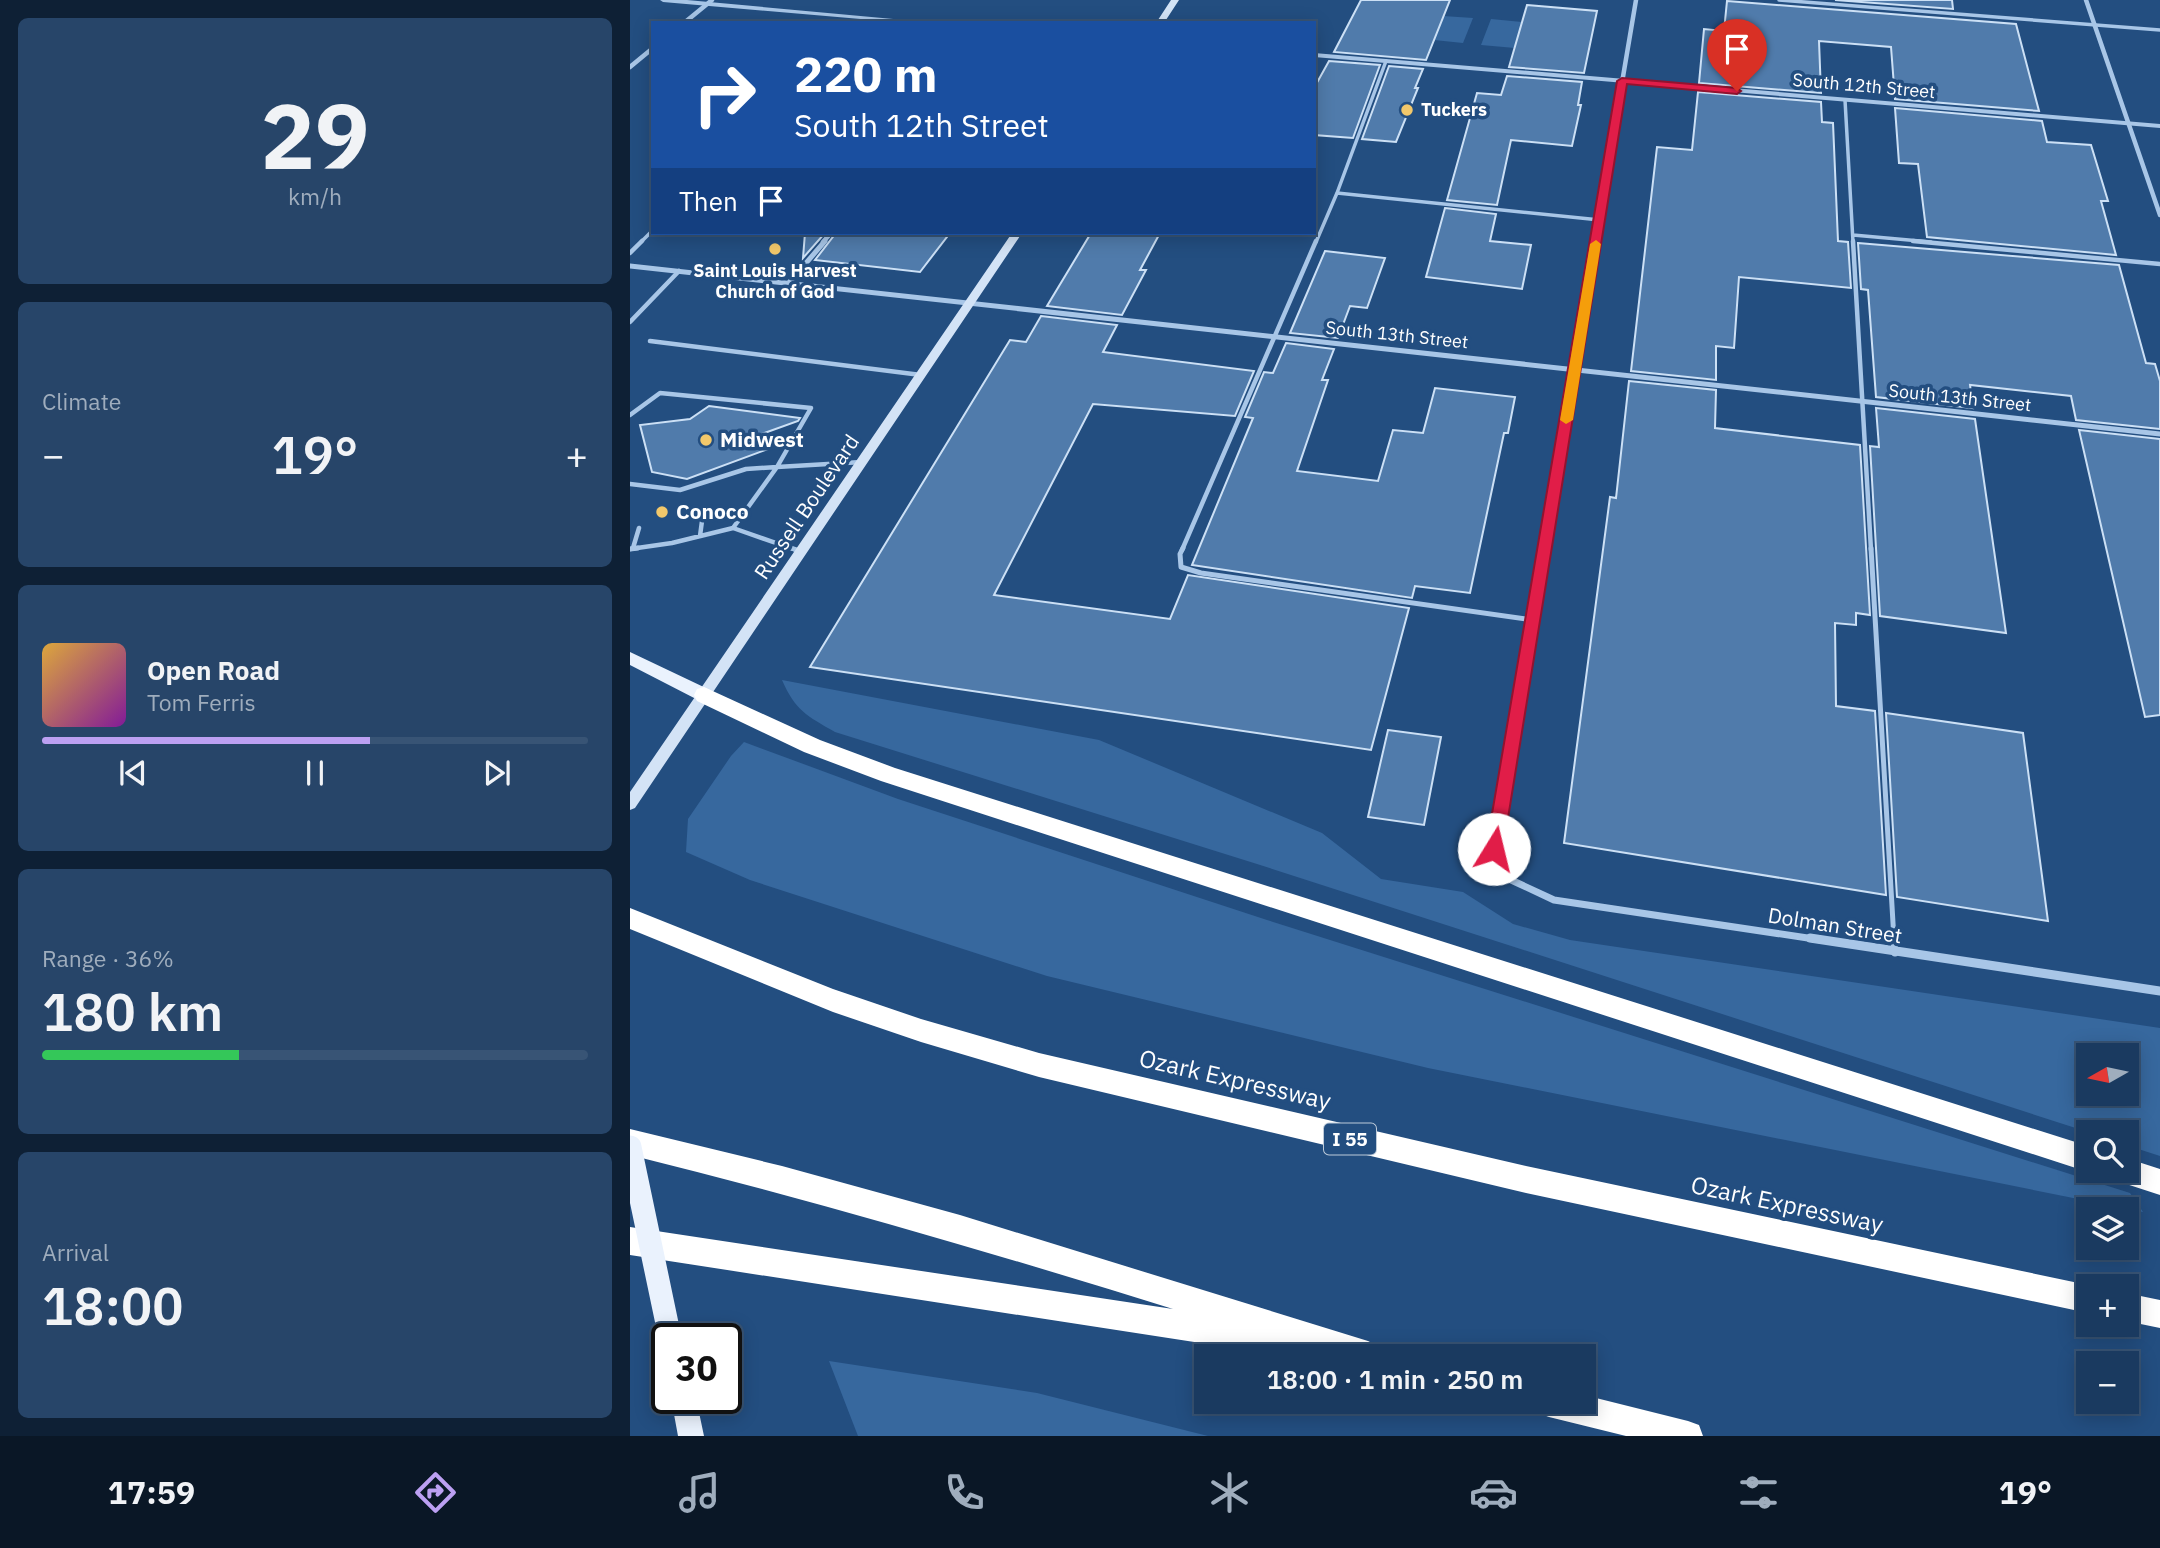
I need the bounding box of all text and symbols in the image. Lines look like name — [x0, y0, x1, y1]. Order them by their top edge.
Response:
pin — [1707, 19, 1767, 91]
icon: arrive — [1718, 30, 1756, 68]
text: 220 m — [794, 42, 938, 105]
icon: right — [679, 49, 770, 140]
street label: South 12th Street — [1792, 68, 1936, 103]
text: 29 — [260, 76, 370, 194]
place label: Tuckers — [1421, 98, 1487, 121]
marker: Tuckers — [1399, 102, 1415, 118]
text: South 12th Street — [794, 104, 1049, 146]
text: km/h — [288, 181, 342, 211]
icon: arrive — [752, 182, 790, 220]
text: Then — [679, 184, 738, 218]
marker: Saint Louis Harvest Church of God — [767, 241, 783, 257]
place label: Saint Louis Harvest Church of God — [693, 259, 857, 303]
street label: South 13th Street — [1325, 316, 1470, 353]
street label: South 13th Street — [1888, 379, 2033, 416]
text: Climate — [42, 386, 121, 416]
text: 19° — [272, 421, 358, 488]
place label: Midwest — [720, 425, 804, 453]
street label: Russell Boulevard — [747, 429, 865, 584]
text: − — [42, 430, 65, 479]
text: + — [565, 430, 588, 479]
marker: Midwest — [698, 432, 714, 448]
place label: Conoco — [676, 497, 749, 525]
marker: Conoco — [654, 504, 670, 520]
text: Open Road — [147, 653, 280, 687]
text: Tom Ferris — [147, 687, 256, 717]
icon: previous — [114, 754, 152, 792]
icon: pause — [296, 754, 334, 792]
icon: next — [478, 754, 516, 792]
position arrow — [1457, 812, 1531, 886]
street label: Dolman Street — [1766, 901, 1904, 949]
text: Range · 36% — [42, 943, 174, 973]
text: 180 km — [42, 978, 223, 1045]
street label: Ozark Expressway — [1136, 1041, 1334, 1117]
north arrow — [2076, 1043, 2138, 1106]
map controls — [2076, 1043, 2139, 1414]
button: search — [2076, 1120, 2139, 1183]
road number: I 55 — [1324, 1124, 1376, 1154]
street label: Ozark Expressway — [1688, 1168, 1886, 1240]
button: layers — [2076, 1197, 2139, 1260]
text: Arrival — [42, 1237, 109, 1267]
text: 18:00 — [42, 1272, 183, 1339]
button: + — [2076, 1274, 2139, 1337]
speed limit sign: 30 — [651, 1323, 742, 1414]
button: − — [2076, 1351, 2139, 1414]
text: 18:00 · 1 min · 250 m — [1267, 1362, 1523, 1396]
icon: directions — [411, 1468, 460, 1517]
icon: music — [675, 1468, 724, 1517]
icon: phone — [940, 1468, 989, 1517]
icon: climate — [1205, 1468, 1254, 1517]
icon: car — [1469, 1468, 1518, 1517]
icon: filters — [1734, 1468, 1783, 1517]
text: 17:59 — [108, 1471, 195, 1513]
text: 19° — [1999, 1471, 2052, 1513]

